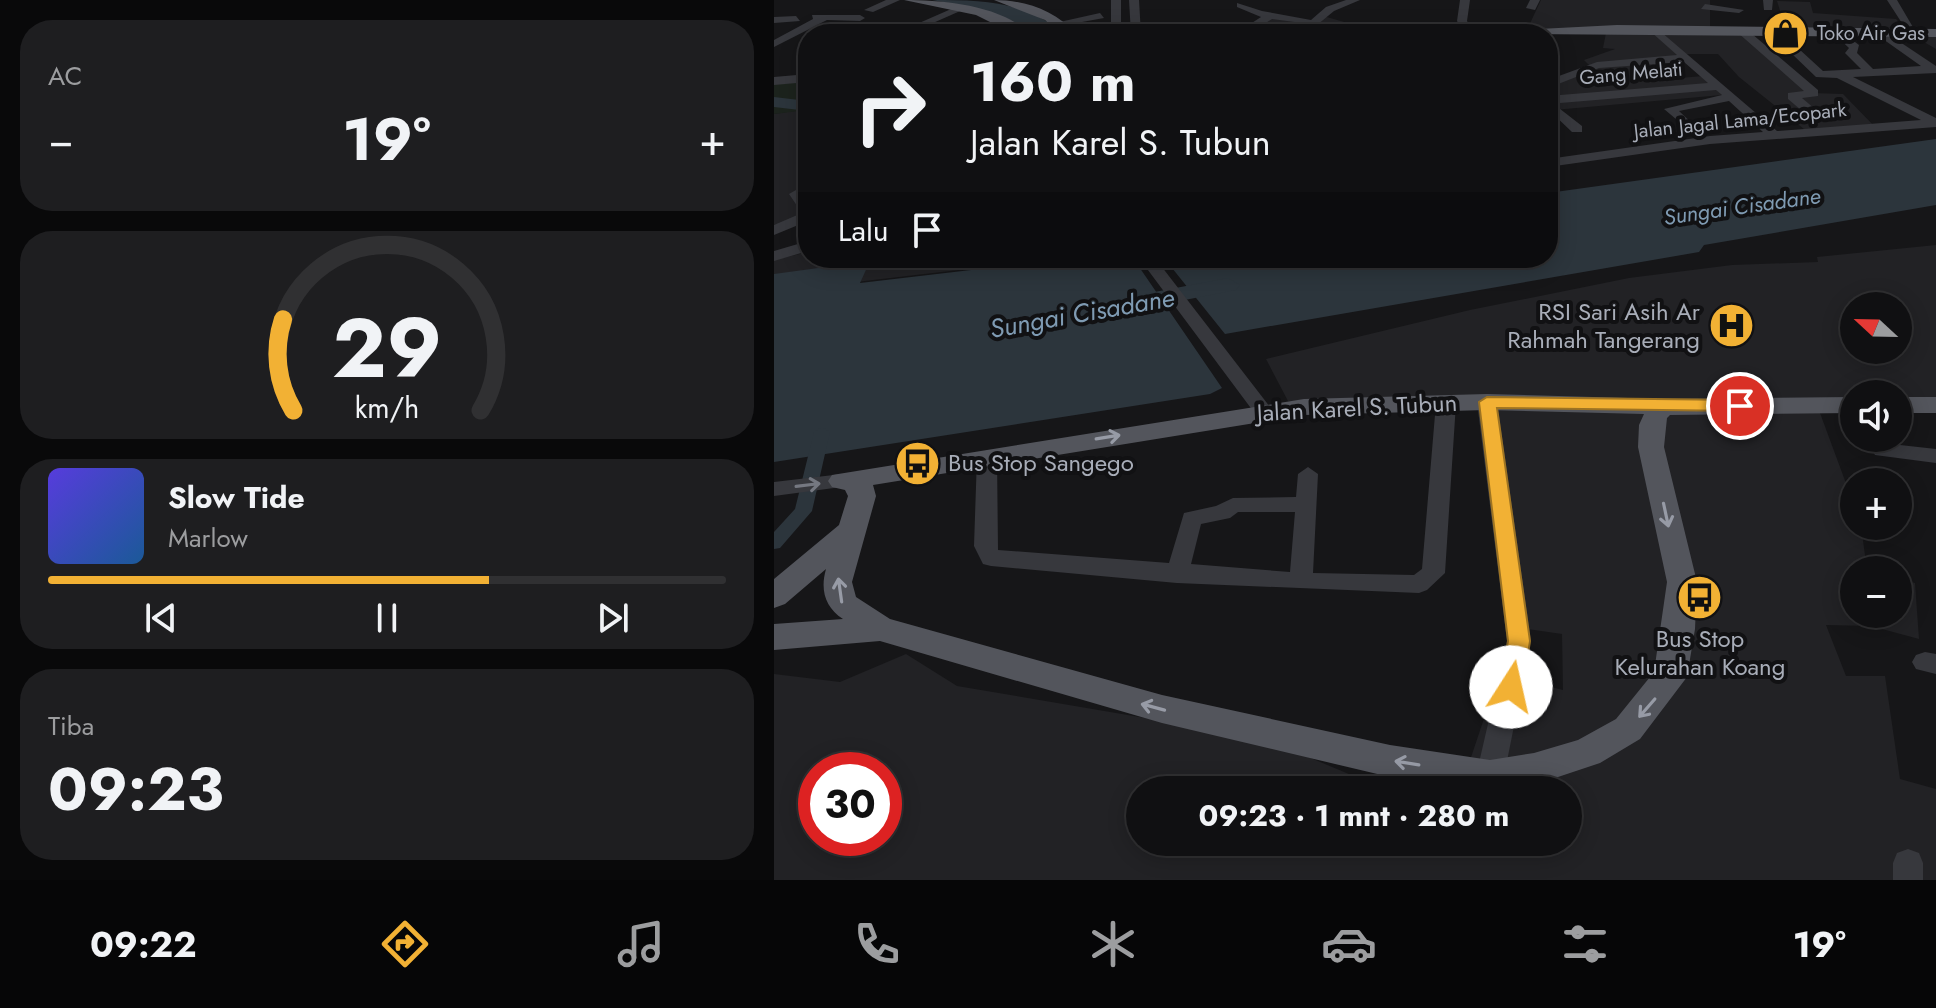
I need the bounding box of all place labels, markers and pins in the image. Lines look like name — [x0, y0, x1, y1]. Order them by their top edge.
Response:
shop icon: Toko Air Gas — [1762, 9, 1810, 57]
place label: Toko Air Gas — [1817, 19, 1925, 48]
place label: RSI Sari Asih Ar Rahmah Tangerang — [1507, 294, 1701, 357]
hospital icon: RSI Sari Asih Ar Rahmah Tangerang — [1707, 302, 1755, 350]
pin — [1706, 372, 1774, 440]
bus stop icon: Bus Stop Sangego — [893, 439, 941, 487]
place label: Bus Stop Sangego — [948, 445, 1134, 480]
bus stop icon: Bus Stop Kelurahan Koang — [1676, 573, 1724, 621]
place label: Bus Stop Kelurahan Koang — [1615, 621, 1785, 684]

